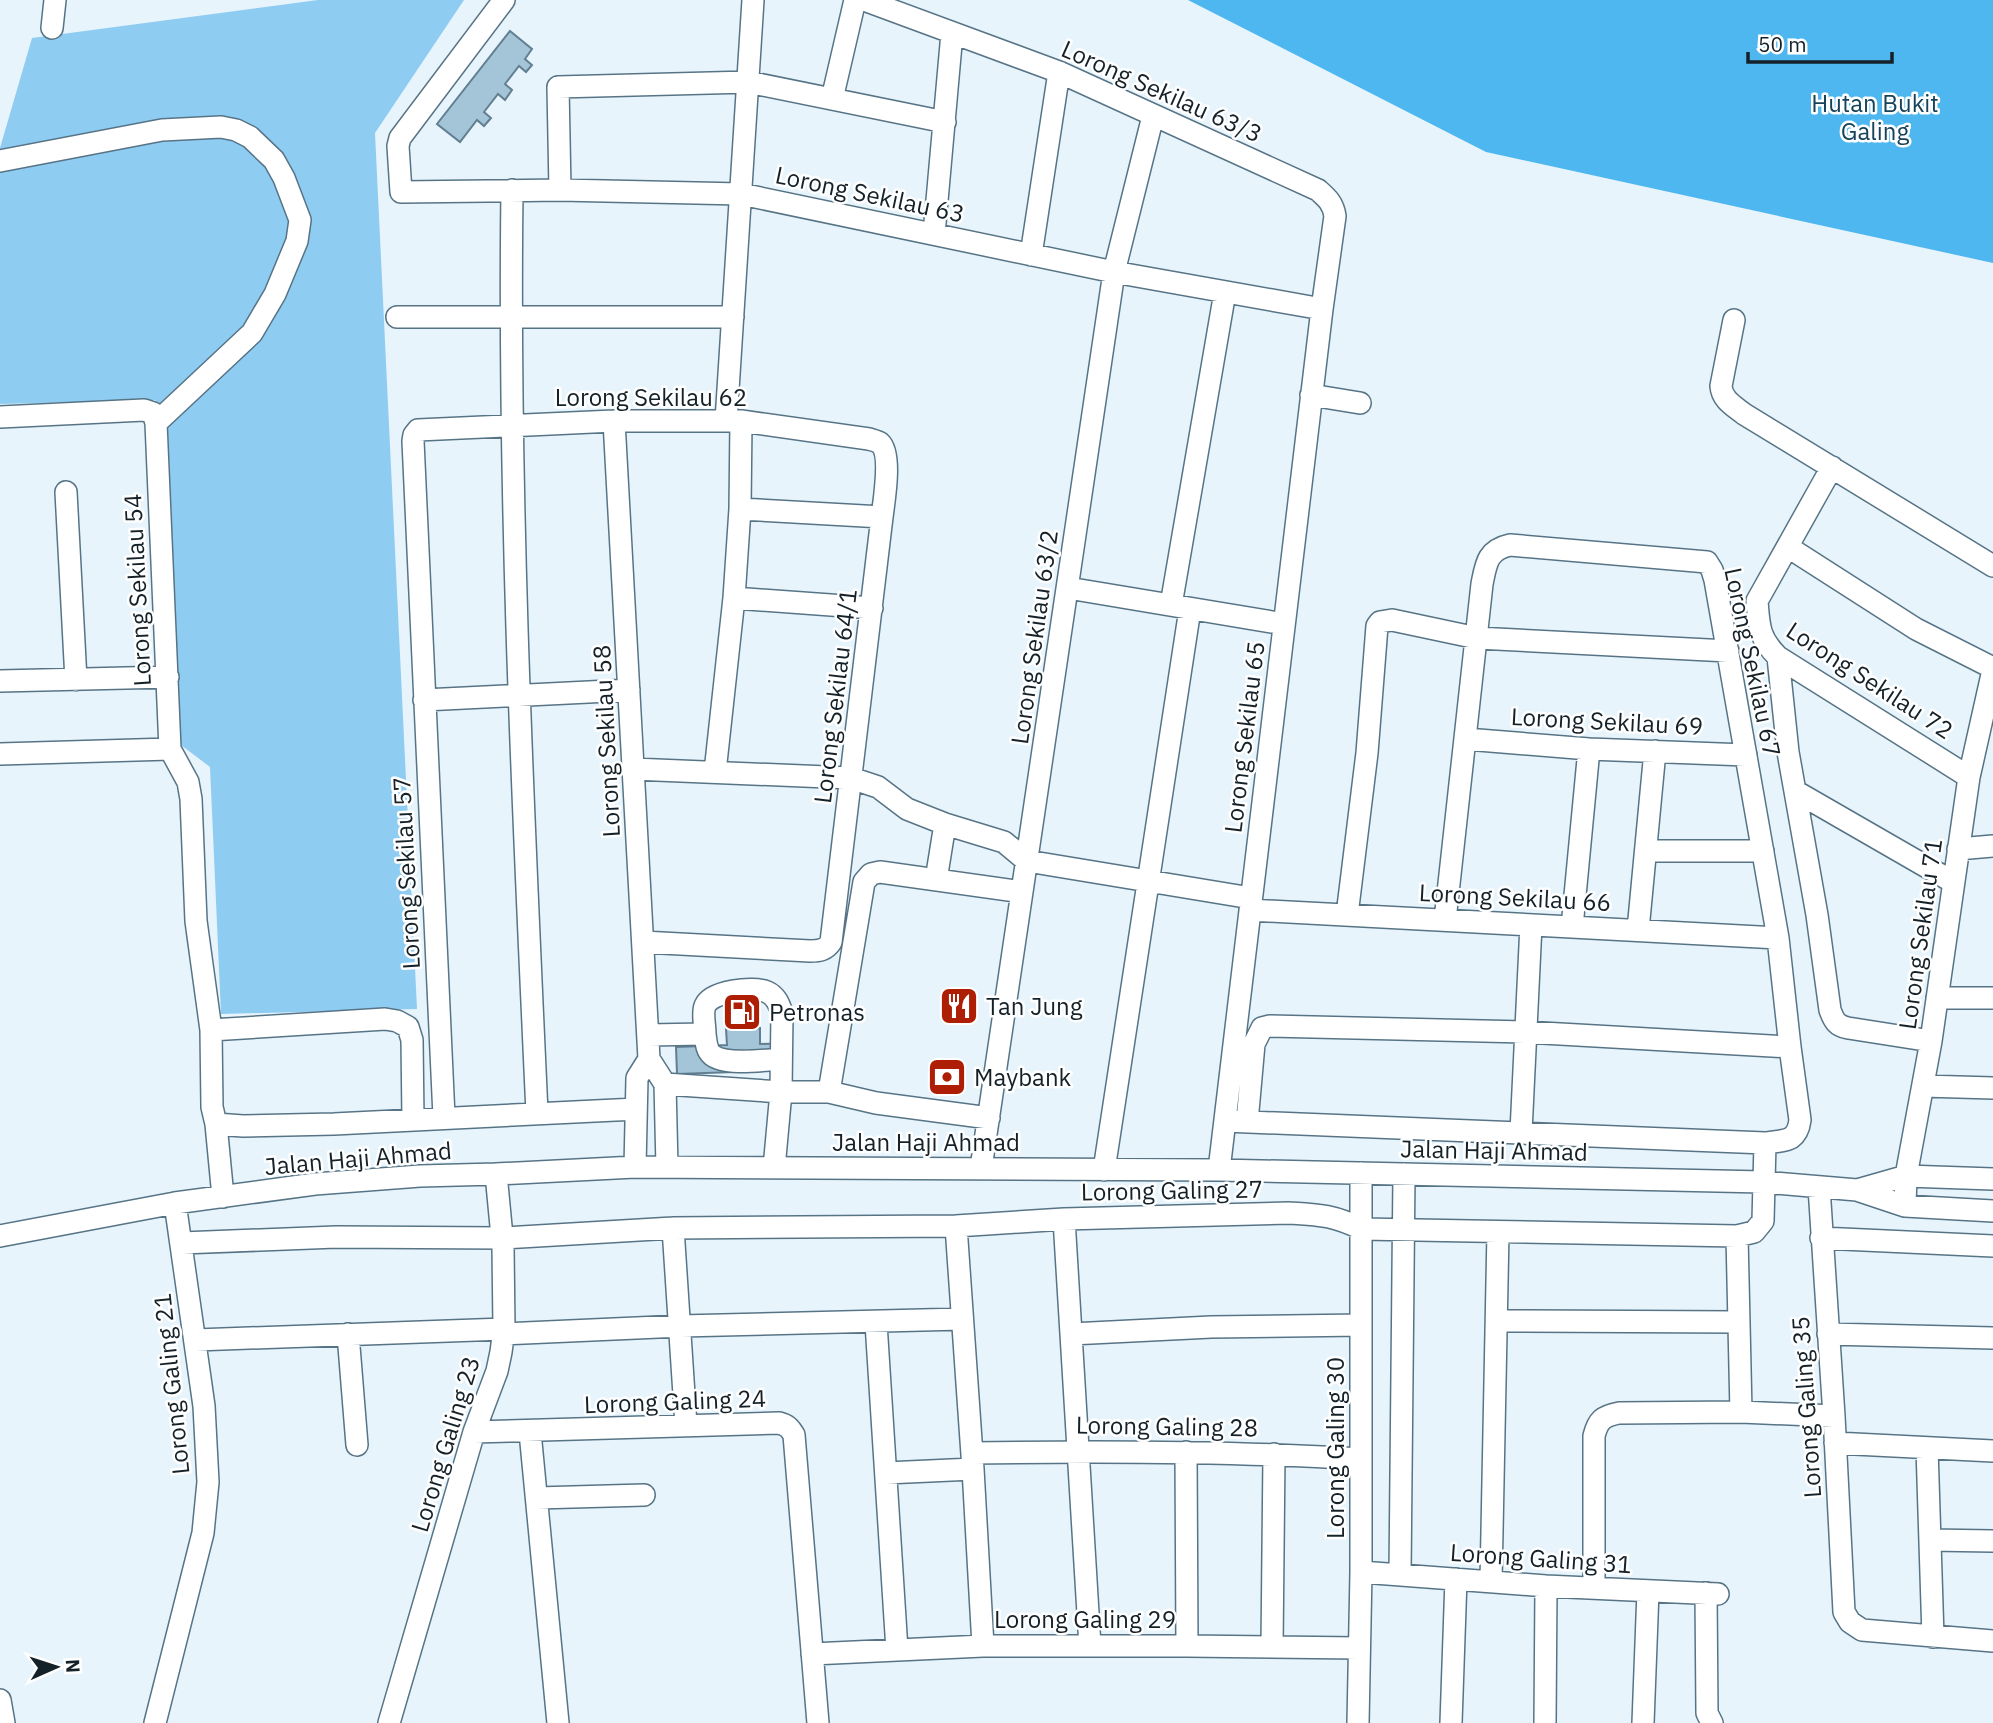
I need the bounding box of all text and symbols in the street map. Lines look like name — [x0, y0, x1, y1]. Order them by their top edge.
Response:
scale bar — [1748, 21, 1892, 65]
text: 50 m — [1758, 30, 1807, 58]
street label: Lorong Sekilau 63/3 — [1057, 32, 1267, 150]
park label: Hutan Bukit Galing — [1811, 87, 1939, 147]
street label: Lorong Sekilau 63 — [773, 158, 967, 230]
street label: Lorong Sekilau 62 — [555, 381, 747, 413]
street label: Lorong Sekilau 54 — [116, 493, 158, 687]
street label: Lorong Sekilau 63/2 — [1003, 528, 1065, 746]
street label: Lorong Sekilau 67 — [1717, 565, 1789, 759]
street label: Lorong Sekilau 64/1 — [806, 587, 864, 805]
street label: Lorong Sekilau 72 — [1781, 614, 1959, 746]
street label: Lorong Sekilau 65 — [1216, 640, 1272, 834]
street label: Lorong Sekilau 58 — [585, 644, 627, 838]
street label: Lorong Sekilau 69 — [1510, 700, 1704, 742]
street label: Lorong Sekilau 57 — [385, 776, 427, 970]
street label: Lorong Sekilau 71 — [1891, 836, 1949, 1032]
street label: Lorong Sekilau 66 — [1418, 876, 1612, 918]
restaurant icon: Tan Jung — [938, 985, 980, 1027]
place label: Tan Jung — [986, 990, 1083, 1022]
fuel station icon: Petronas — [721, 991, 763, 1033]
place label: Petronas — [769, 996, 865, 1028]
bank icon: Maybank — [926, 1056, 968, 1098]
place label: Maybank — [974, 1061, 1072, 1093]
street label: Jalan Haji Ahmad — [832, 1126, 1020, 1158]
street label: Jalan Haji Ahmad — [1400, 1132, 1588, 1168]
street label: Jalan Haji Ahmad — [263, 1134, 453, 1182]
street label: Lorong Galing 27 — [1081, 1172, 1263, 1208]
street label: Lorong Galing 21 — [146, 1292, 196, 1476]
street label: Lorong Galing 35 — [1784, 1315, 1828, 1499]
street label: Lorong Galing 23 — [403, 1352, 487, 1536]
street label: Lorong Galing 30 — [1319, 1357, 1351, 1539]
street label: Lorong Galing 24 — [583, 1382, 767, 1420]
street label: Lorong Galing 28 — [1076, 1408, 1258, 1444]
street label: Lorong Galing 31 — [1449, 1536, 1633, 1580]
street label: Lorong Galing 29 — [994, 1603, 1176, 1635]
north arrow — [21, 1632, 91, 1702]
text: N — [61, 1659, 85, 1674]

